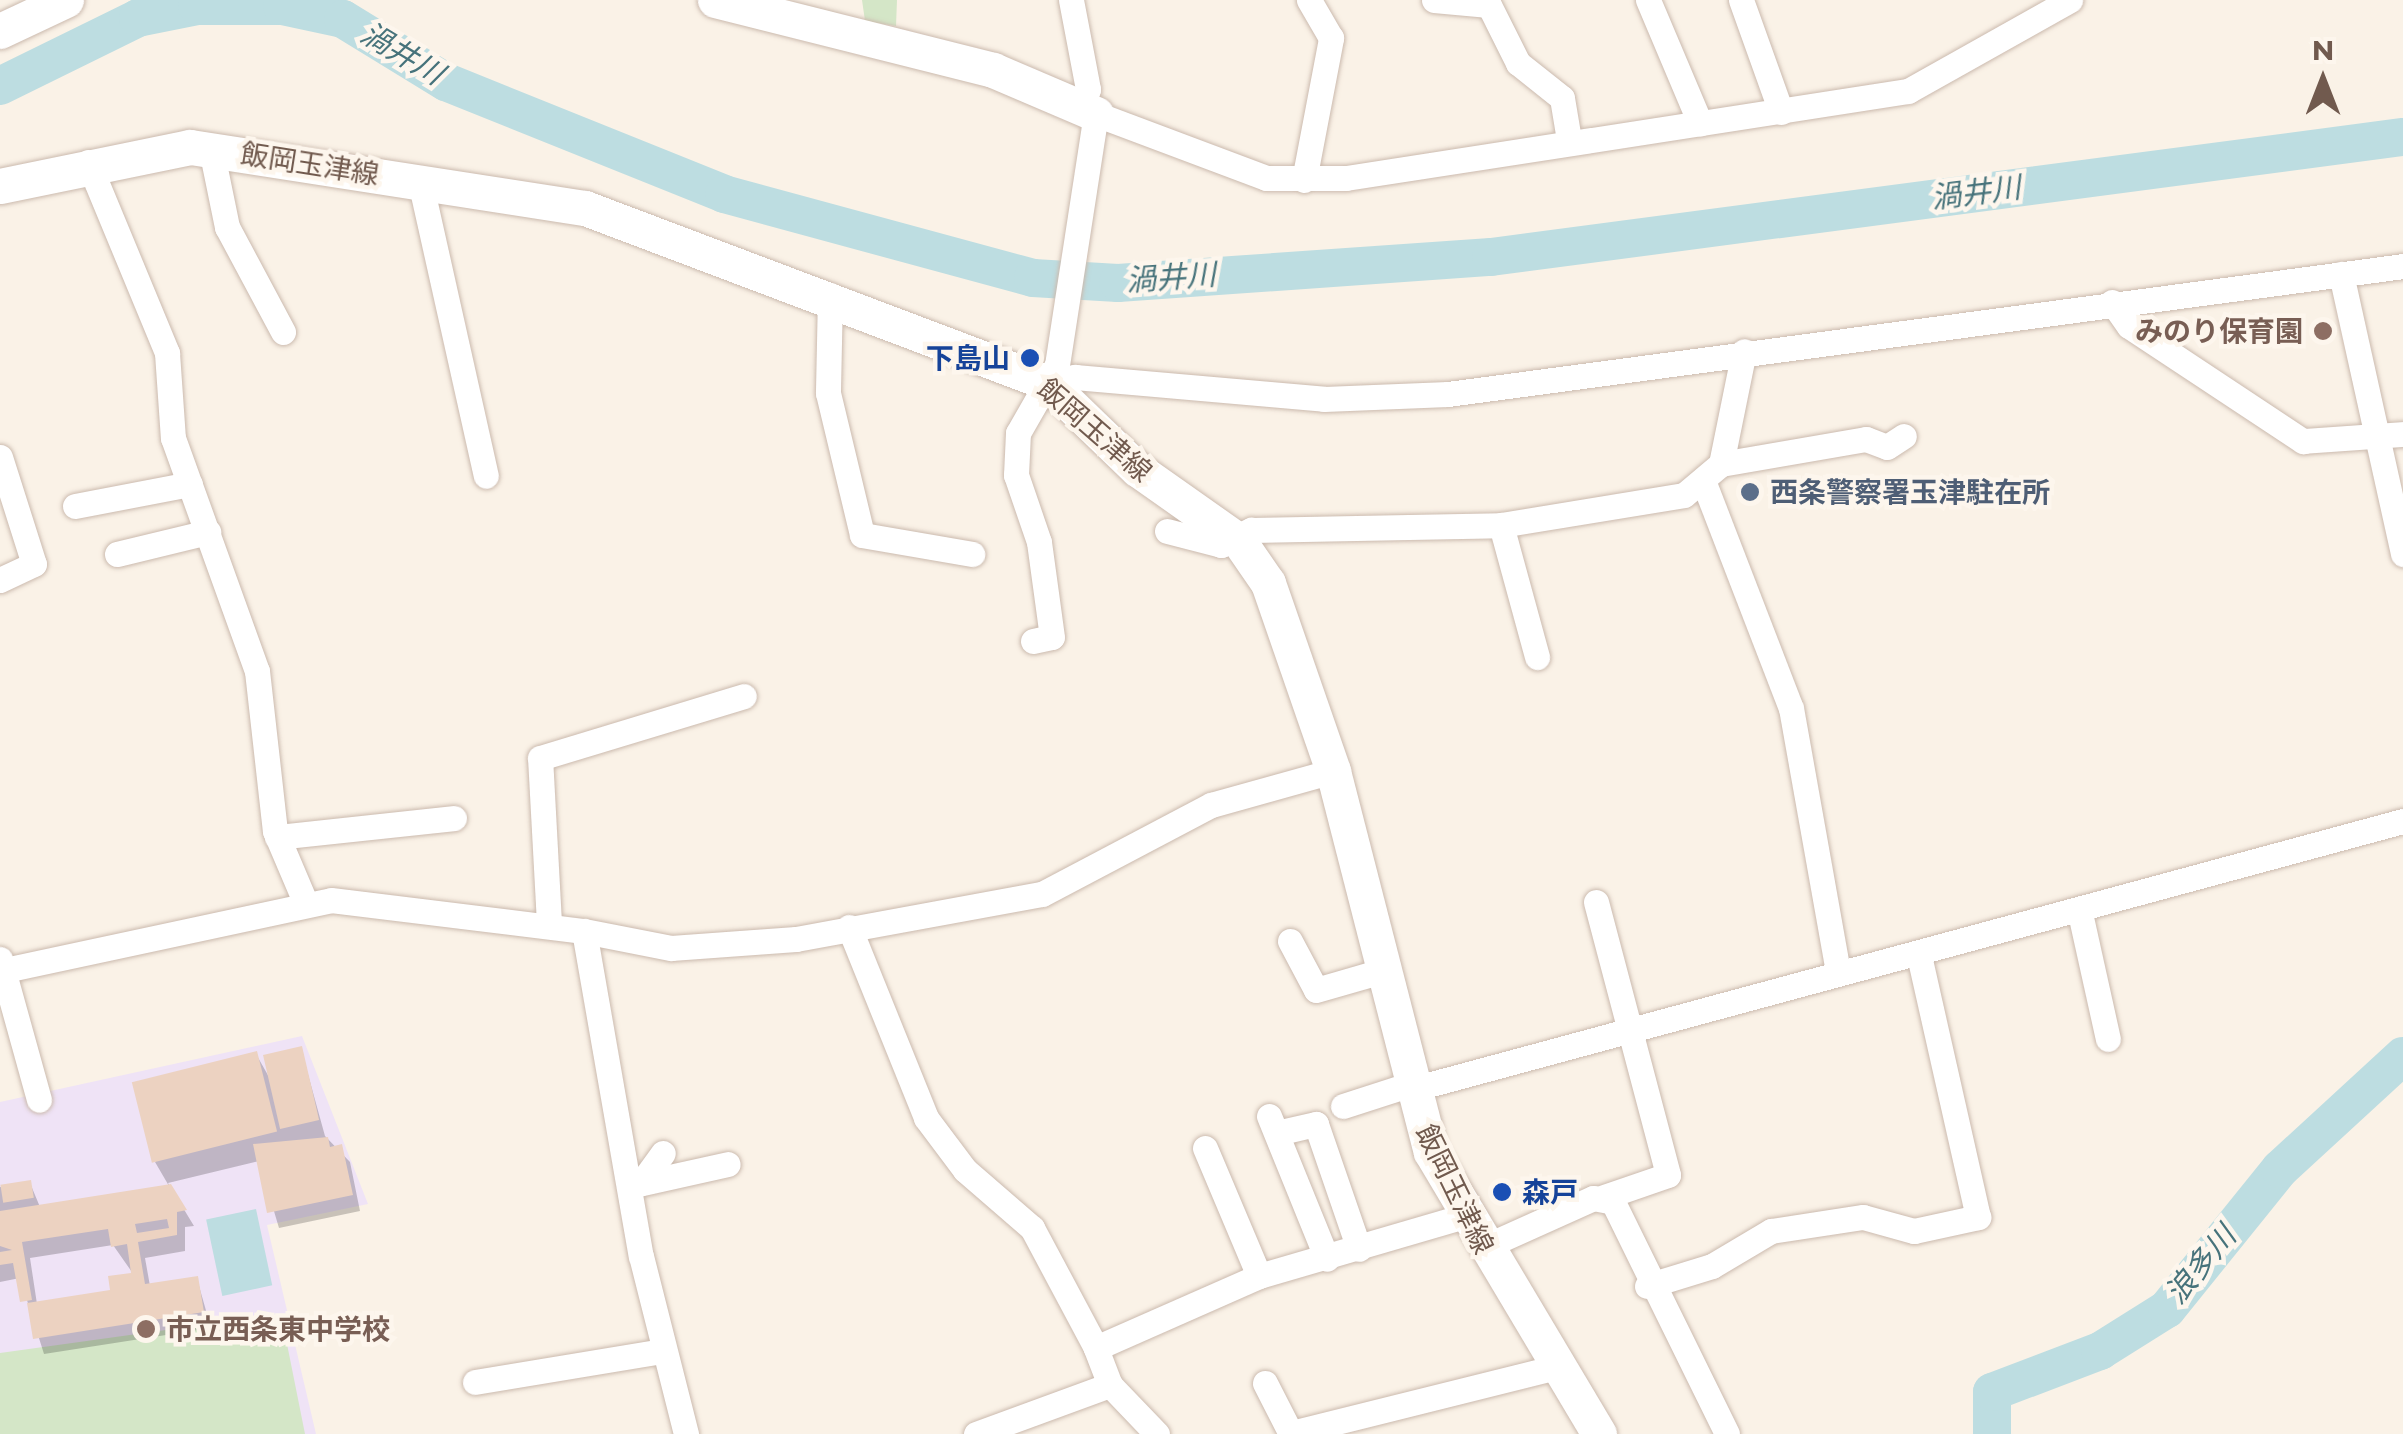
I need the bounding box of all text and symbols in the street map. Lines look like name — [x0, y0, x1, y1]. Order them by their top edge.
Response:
water label: 渦井川 — [354, 15, 450, 93]
north arrow — [2273, 30, 2373, 130]
text: N — [2312, 33, 2334, 67]
street label: 飯岡玉津線 — [238, 136, 382, 192]
water label: 渦井川 — [1929, 170, 2023, 216]
water label: 渦井川 — [1125, 257, 1217, 299]
place label: みのり保育園 — [2135, 314, 2303, 348]
marker: みのり保育園 — [2312, 320, 2334, 342]
place label: 下島山 — [926, 341, 1010, 375]
marker: 下島山 — [1019, 347, 1041, 369]
street label: 飯岡玉津線 — [1031, 371, 1159, 489]
place label: 西条警察署玉津駐在所 — [1770, 475, 2050, 509]
marker: 西条警察署玉津駐在所 — [1739, 481, 1761, 503]
street label: 飯岡玉津線 — [1409, 1119, 1501, 1259]
place label: 森戸 — [1522, 1175, 1578, 1209]
marker: 森戸 — [1491, 1181, 1513, 1203]
water label: 浪多川 — [2158, 1219, 2244, 1311]
place label: 市立西条東中学校 — [166, 1312, 390, 1346]
marker: 市立西条東中学校 — [135, 1318, 157, 1340]

